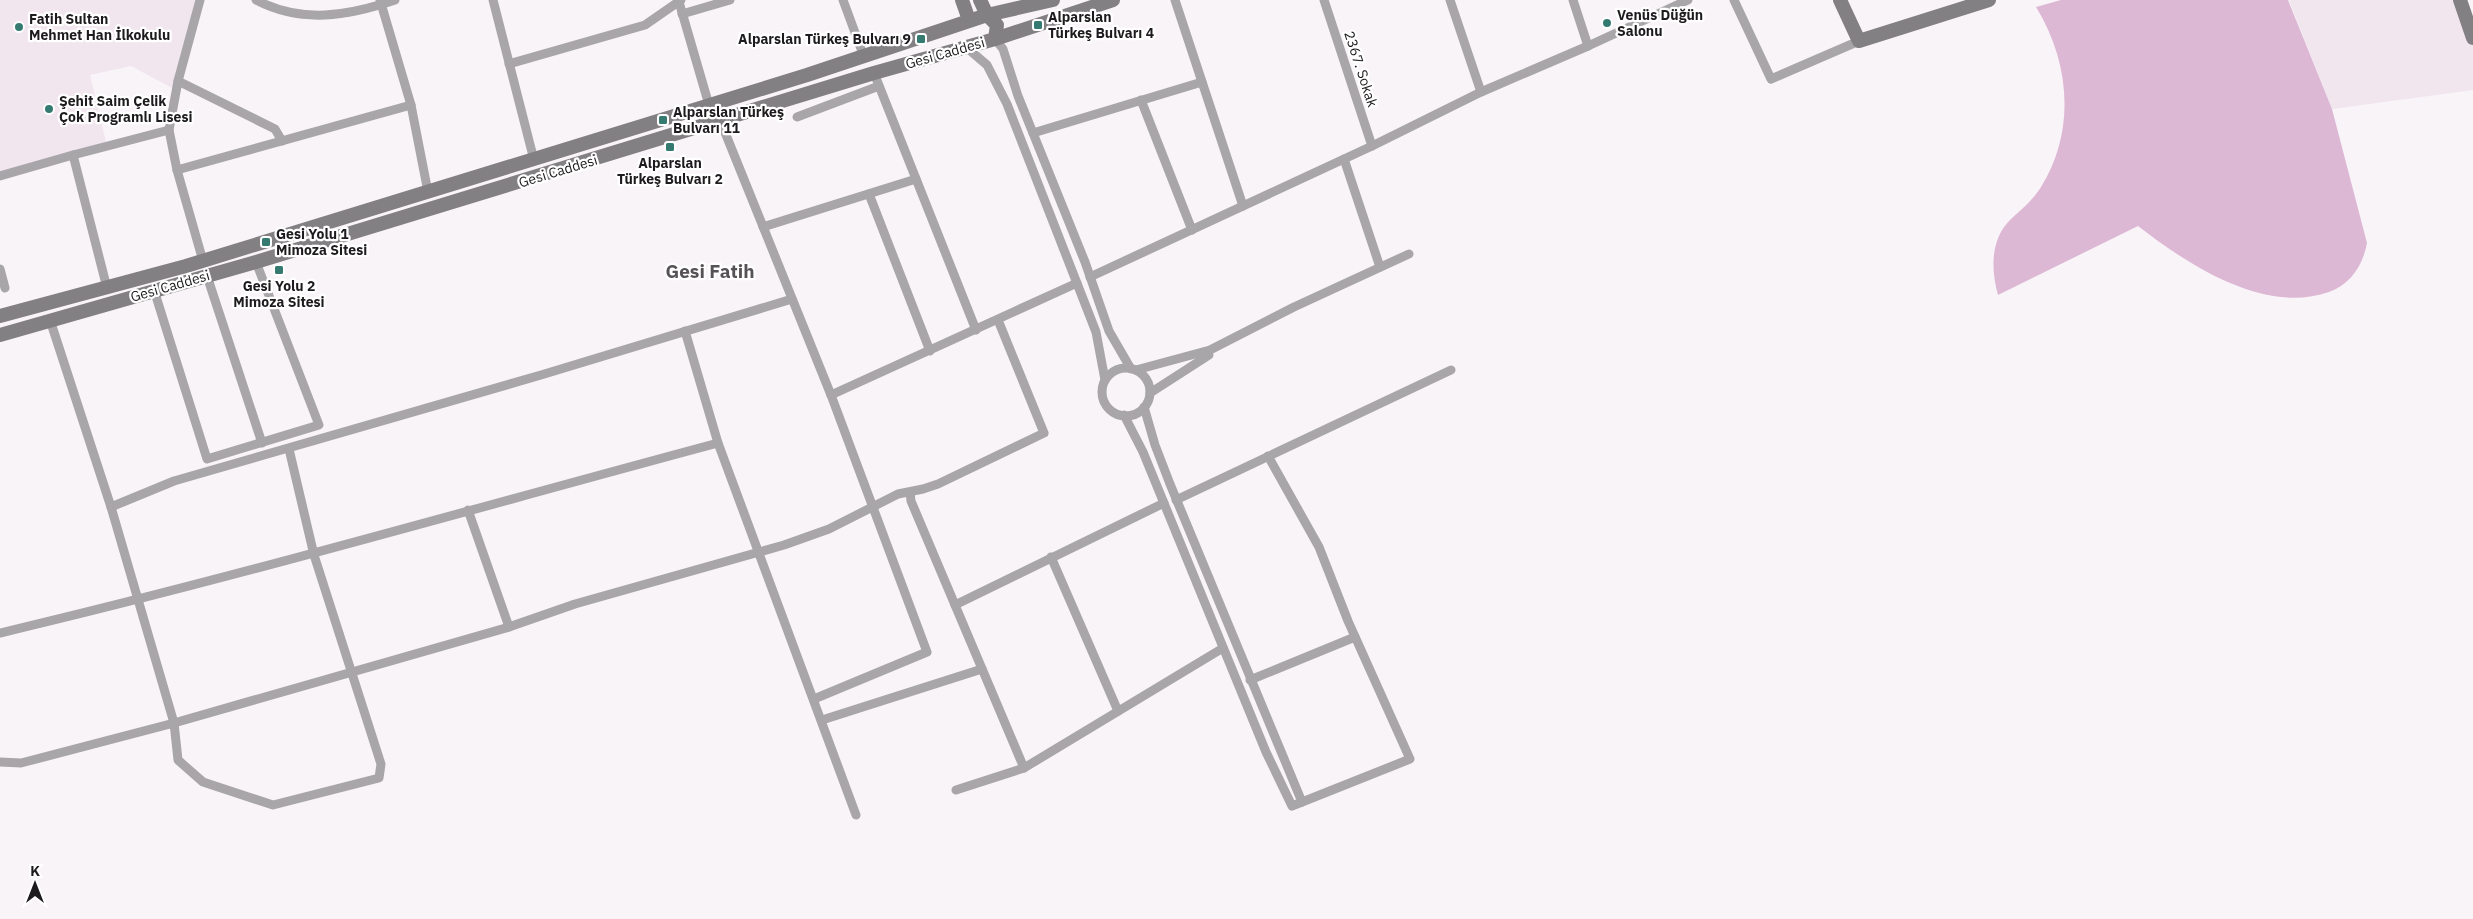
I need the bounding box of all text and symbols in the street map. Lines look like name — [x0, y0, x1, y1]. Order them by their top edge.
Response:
place label: Venüs Düğün Salonu — [1617, 6, 1703, 40]
place label: Alparslan Türkeş Bulvarı 4 — [1048, 8, 1154, 42]
place label: Fatih Sultan Mehmet Han İlkokulu — [29, 10, 170, 44]
marker: Venüs Düğün Salonu — [1601, 17, 1613, 29]
marker: Alparslan Türkeş Bulvarı 4 — [1032, 19, 1044, 31]
marker: Fatih Sultan Mehmet Han İlkokulu — [13, 21, 25, 33]
street label: 2367. Sokak — [1340, 29, 1382, 110]
place label: Alparslan Türkeş Bulvarı 9 — [738, 30, 911, 48]
street label: Gesi Caddesi — [903, 33, 987, 73]
marker: Alparslan Türkeş Bulvarı 9 — [915, 33, 927, 45]
place label: Şehit Saim Çelik Çok Programlı Lisesi — [59, 92, 193, 126]
marker: Şehit Saim Çelik Çok Programlı Lisesi — [43, 103, 55, 115]
place label: Alparslan Türkeş Bulvarı 11 — [673, 103, 784, 137]
marker: Alparslan Türkeş Bulvarı 11 — [657, 114, 669, 126]
marker: Alparslan Türkeş Bulvarı 2 — [664, 141, 676, 153]
street label: Gesi Caddesi — [516, 150, 600, 192]
place label: Alparslan Türkeş Bulvarı 2 — [617, 154, 723, 188]
place label: Gesi Yolu 1 Mimoza Sitesi — [276, 225, 367, 259]
marker: Gesi Yolu 1 Mimoza Sitesi — [260, 236, 272, 248]
district label: Gesi Fatih — [666, 259, 754, 283]
marker: Gesi Yolu 2 Mimoza Sitesi — [273, 264, 285, 276]
street label: Gesi Caddesi — [128, 266, 212, 306]
place label: Gesi Yolu 2 Mimoza Sitesi — [233, 277, 325, 311]
north arrow — [10, 859, 60, 909]
text: K — [30, 862, 40, 880]

